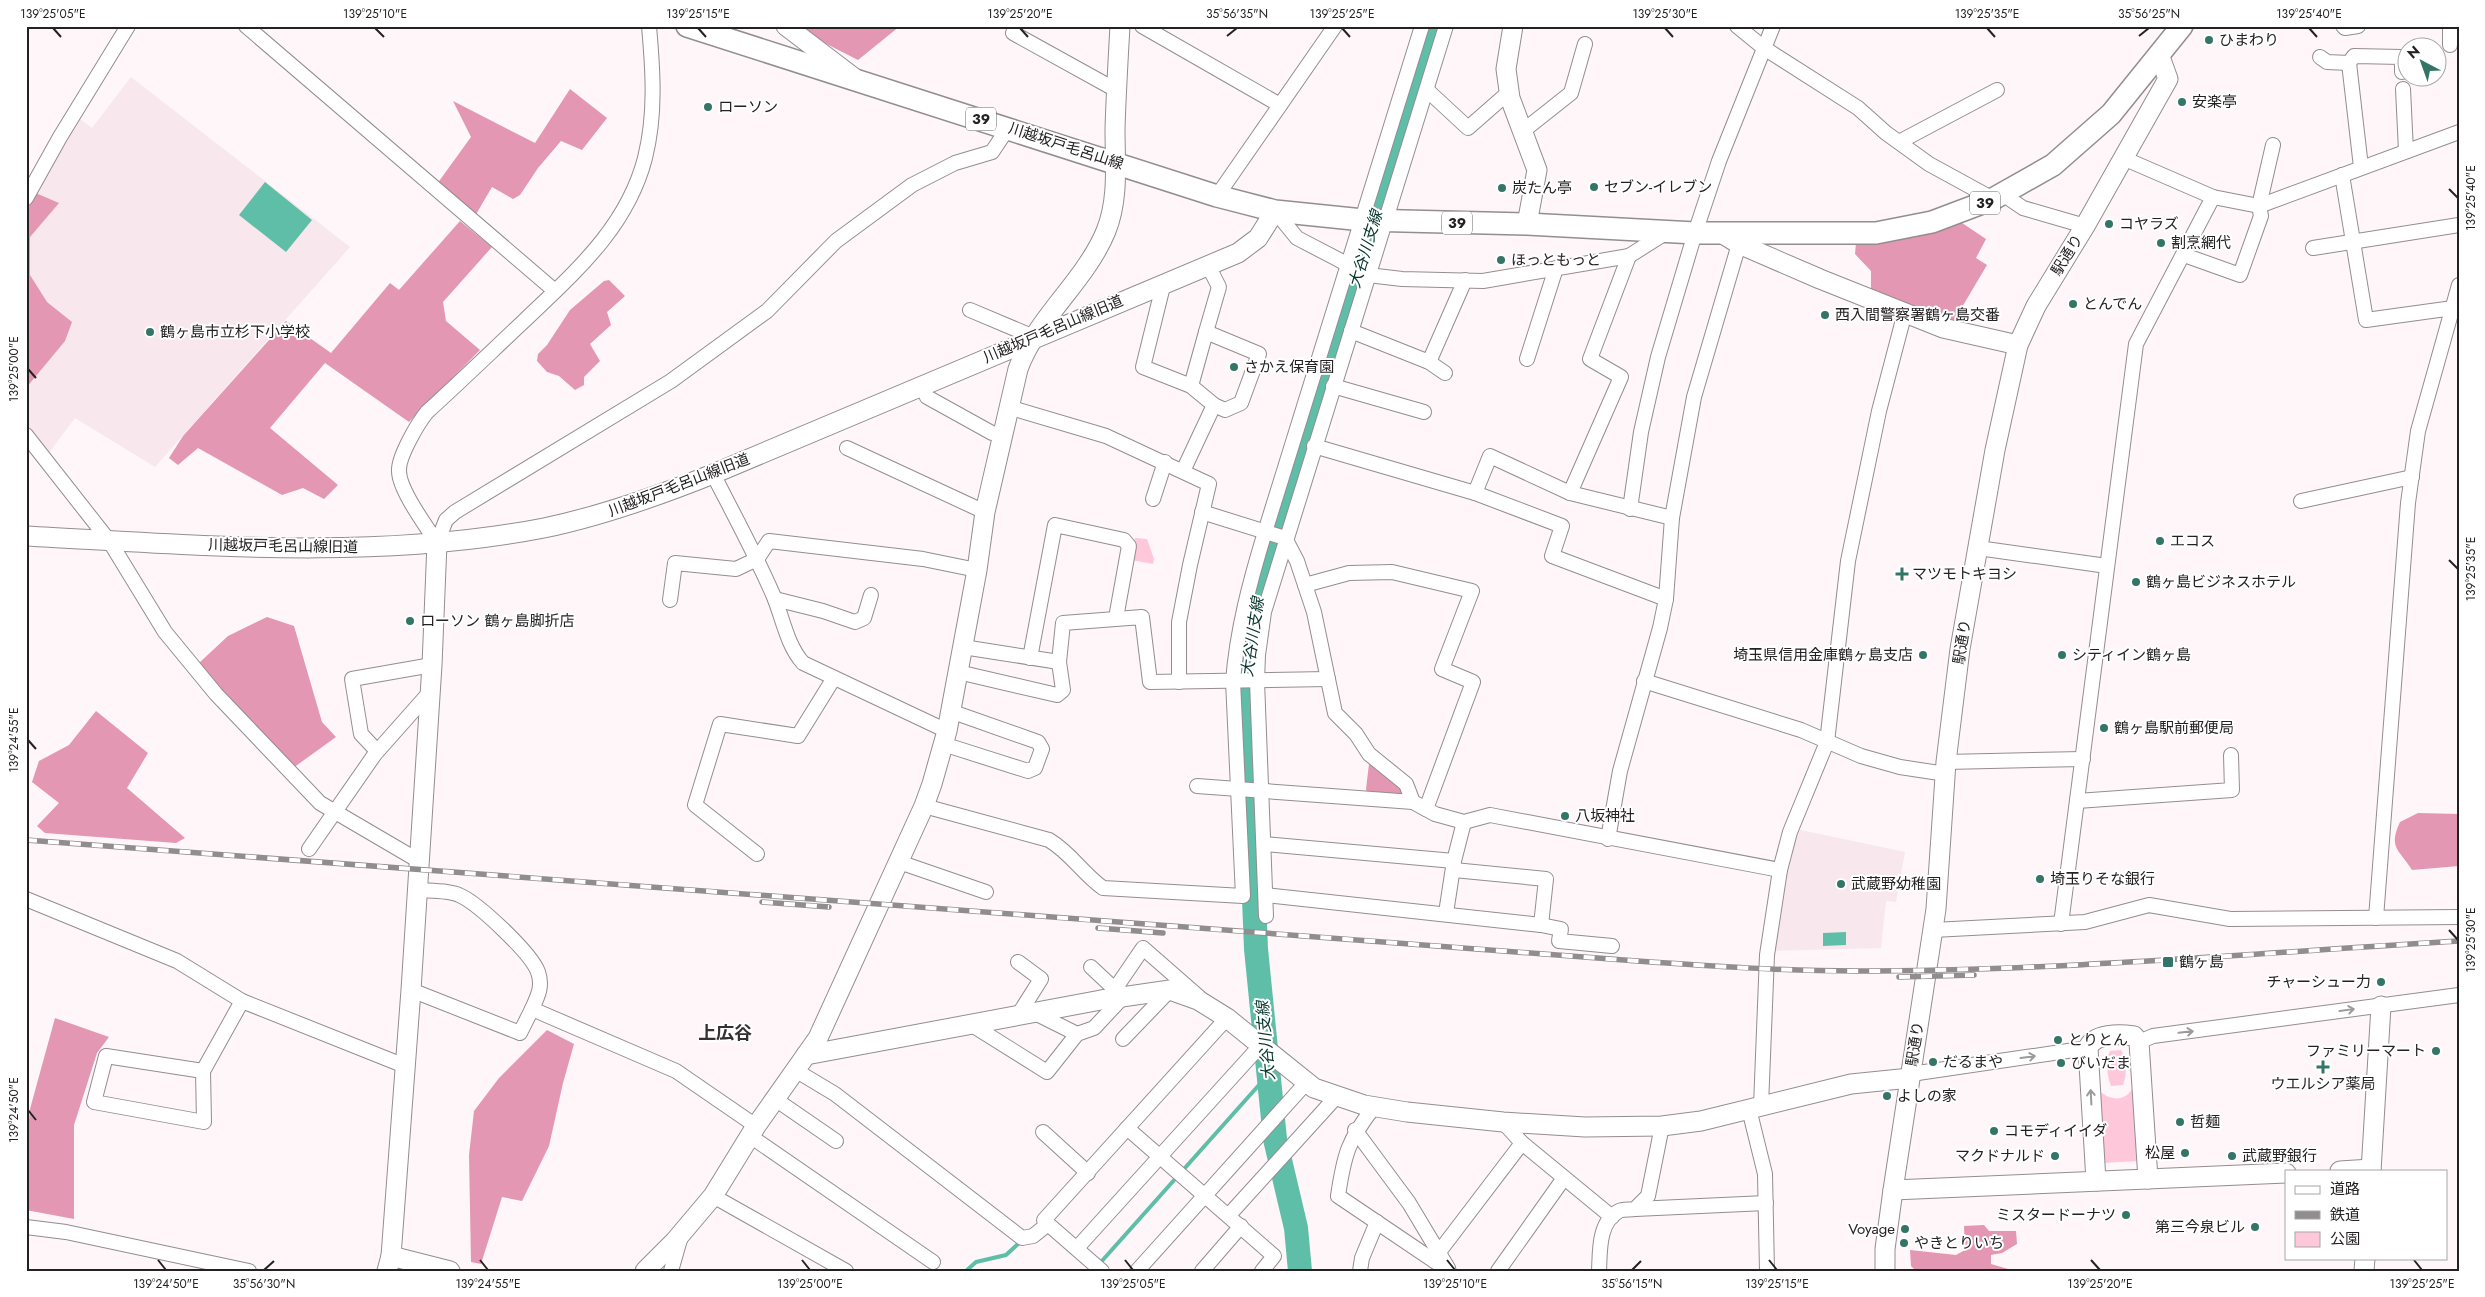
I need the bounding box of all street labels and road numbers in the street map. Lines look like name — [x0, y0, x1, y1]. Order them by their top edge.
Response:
road number: 39 — [966, 108, 996, 130]
street label: 川越坂戸毛呂山線 — [1006, 117, 1126, 175]
road number: 39 — [1970, 192, 2000, 214]
road number: 39 — [1442, 212, 1472, 234]
street label: 駅通り — [2046, 230, 2088, 280]
street label: 川越坂戸毛呂山線旧道 — [980, 290, 1126, 368]
street label: 川越坂戸毛呂山線旧道 — [605, 448, 753, 522]
street label: 川越坂戸毛呂山線旧道 — [208, 534, 358, 558]
street label: 駅通り — [1948, 618, 1976, 666]
street label: 駅通り — [1901, 1020, 1929, 1068]

